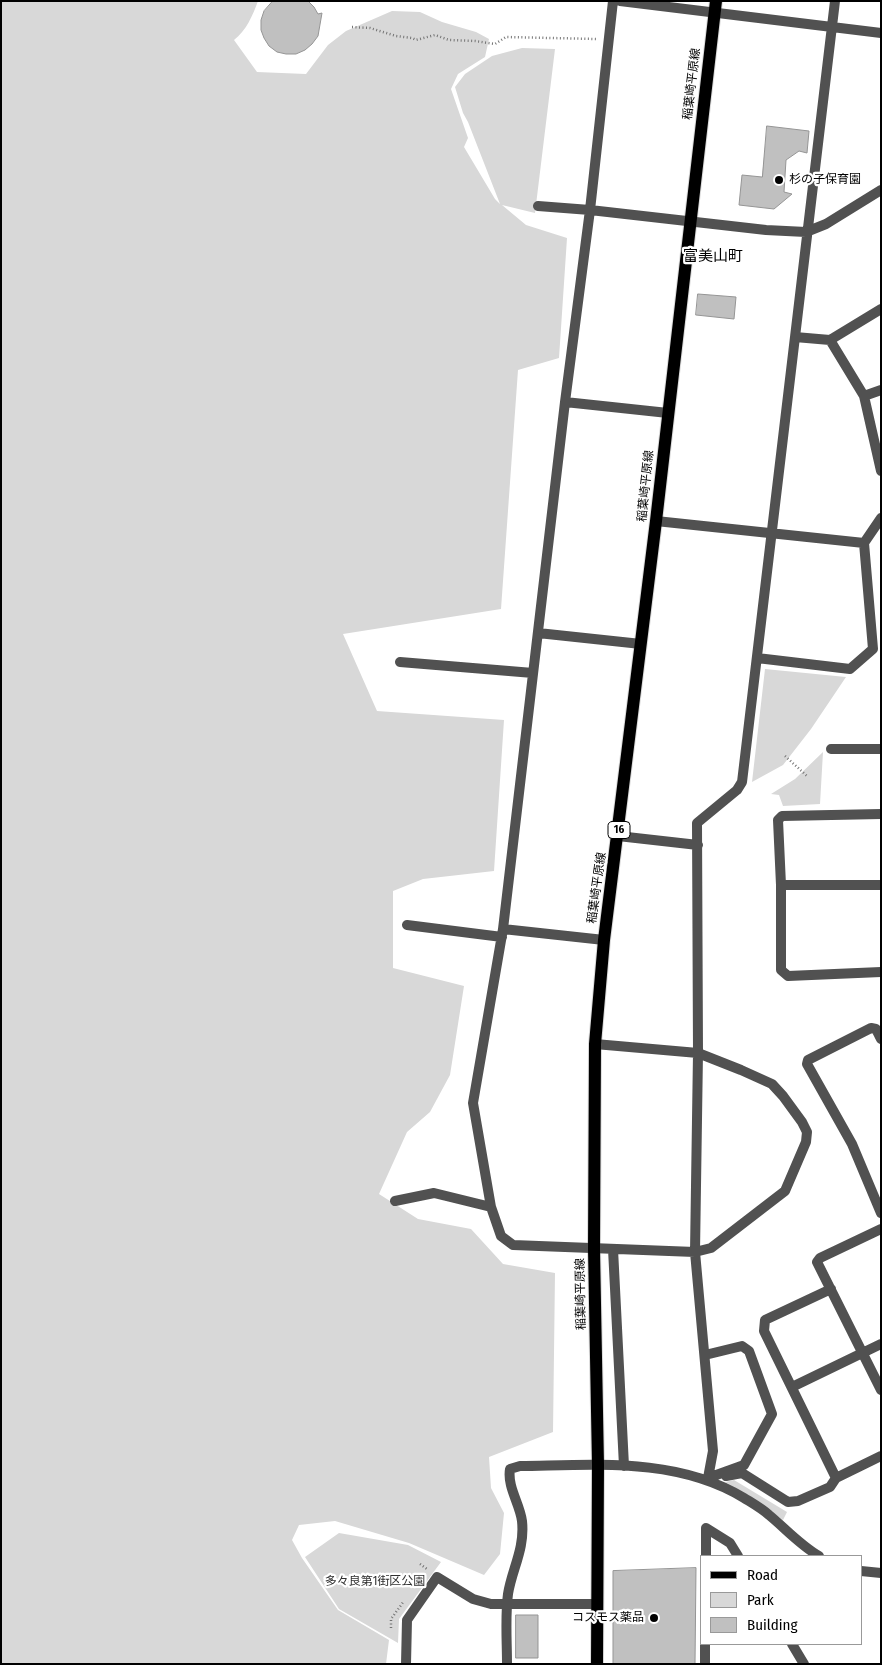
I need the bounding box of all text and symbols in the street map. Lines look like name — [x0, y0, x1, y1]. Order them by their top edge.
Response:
street label: 稲葉崎平原線 — [680, 47, 704, 121]
place label: 杉の子保育園 — [789, 173, 861, 187]
marker: 杉の子保育園 — [773, 174, 785, 186]
district label: 富美山町 — [683, 248, 743, 266]
street label: 稲葉崎平原線 — [635, 449, 657, 523]
road number: 16 — [608, 822, 630, 838]
street label: 稲葉崎平原線 — [585, 851, 609, 925]
street label: 稲葉崎平原線 — [573, 1258, 589, 1330]
legend — [700, 1555, 862, 1645]
text: Road — [747, 1566, 778, 1584]
park label: 多々良第1街区公園 — [325, 1575, 425, 1589]
text: Park — [747, 1591, 774, 1609]
place label: コスモス薬品 — [572, 1611, 644, 1625]
marker: コスモス薬品 — [648, 1612, 660, 1624]
text: Building — [747, 1616, 798, 1634]

